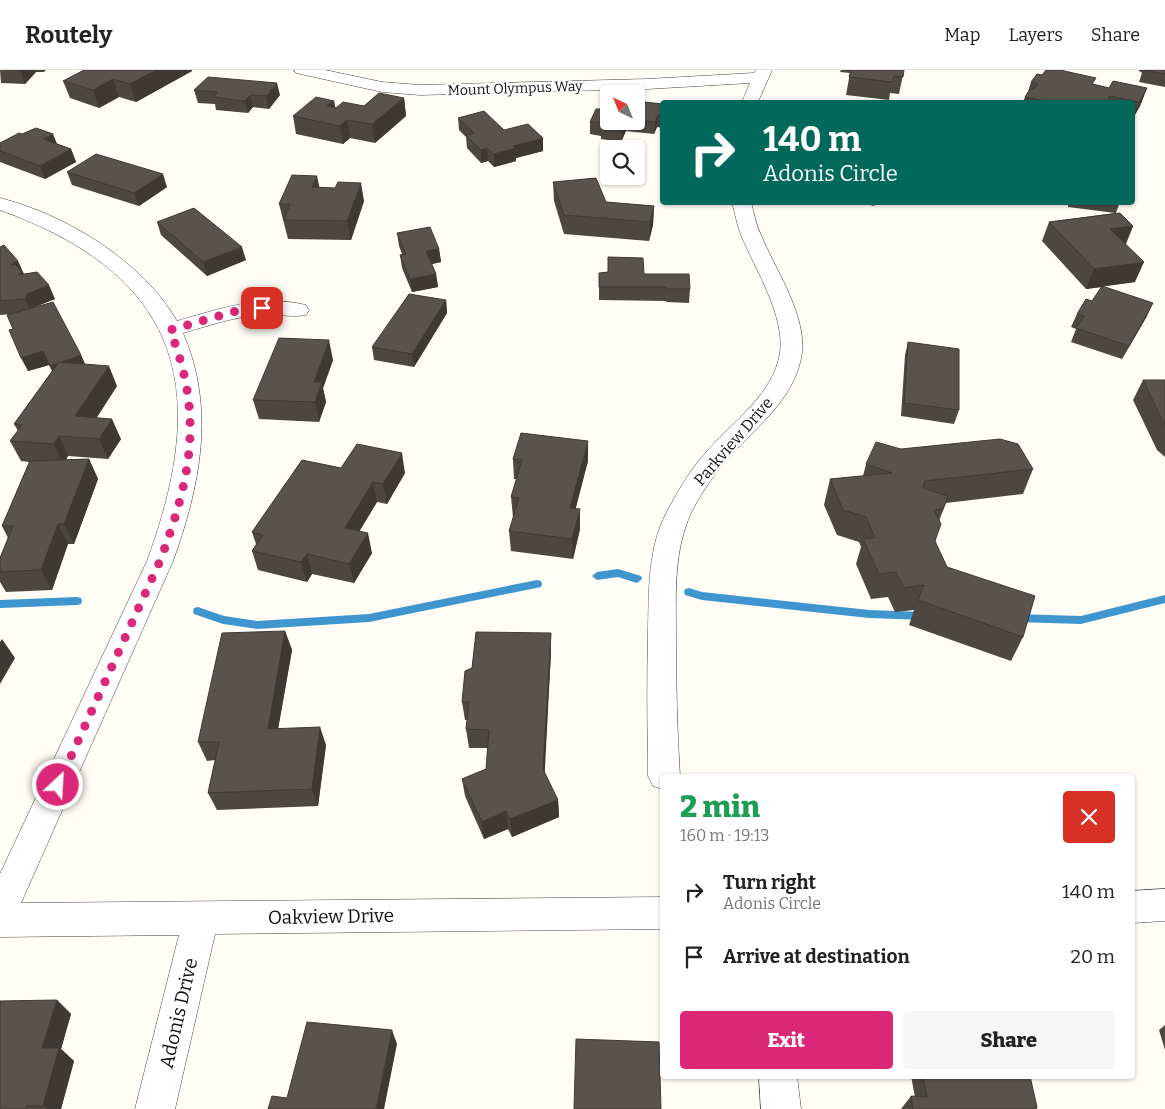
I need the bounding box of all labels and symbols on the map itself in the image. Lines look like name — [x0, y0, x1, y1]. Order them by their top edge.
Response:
street label: Mount Olympus Way — [447, 78, 583, 99]
north arrow — [600, 85, 645, 130]
pin — [241, 287, 283, 329]
street label: Parkview Drive — [690, 393, 777, 489]
position arrow — [31, 758, 83, 810]
street label: Oakview Drive — [268, 904, 394, 929]
street label: Adonis Drive — [155, 956, 202, 1071]

